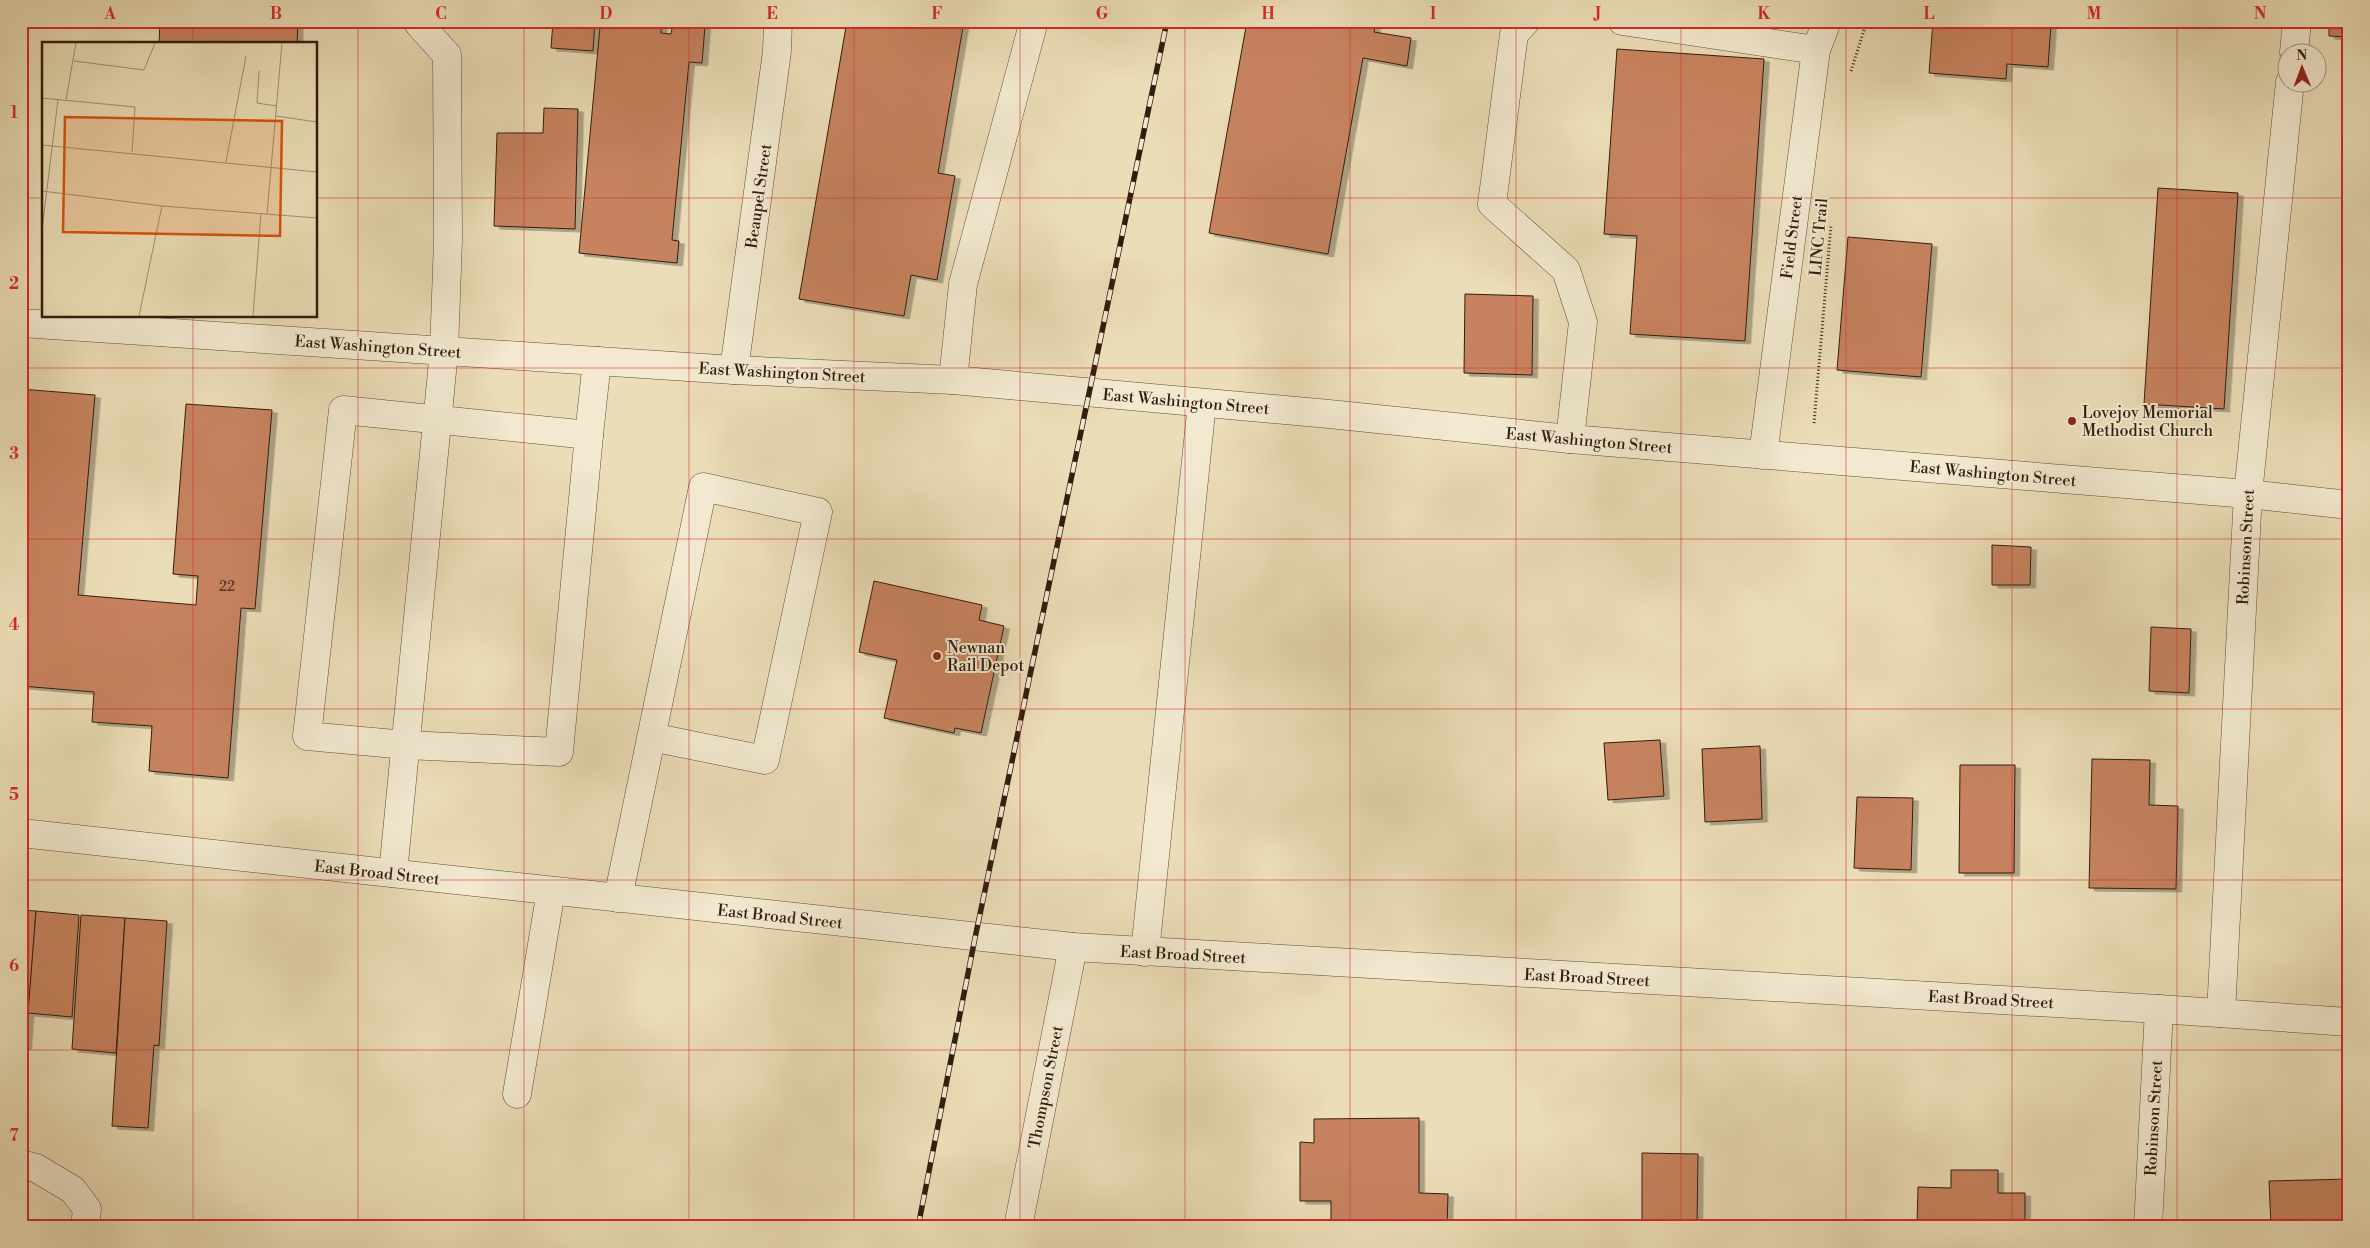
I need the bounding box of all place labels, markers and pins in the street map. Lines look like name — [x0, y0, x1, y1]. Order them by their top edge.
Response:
place label: Lovejoy Memorial Methodist Church — [2082, 403, 2213, 441]
marker: Lovejoy Memorial Methodist Church — [2066, 415, 2078, 427]
place label: Newnan Rail Depot — [947, 638, 1024, 676]
marker: Newnan Rail Depot — [931, 650, 943, 662]

